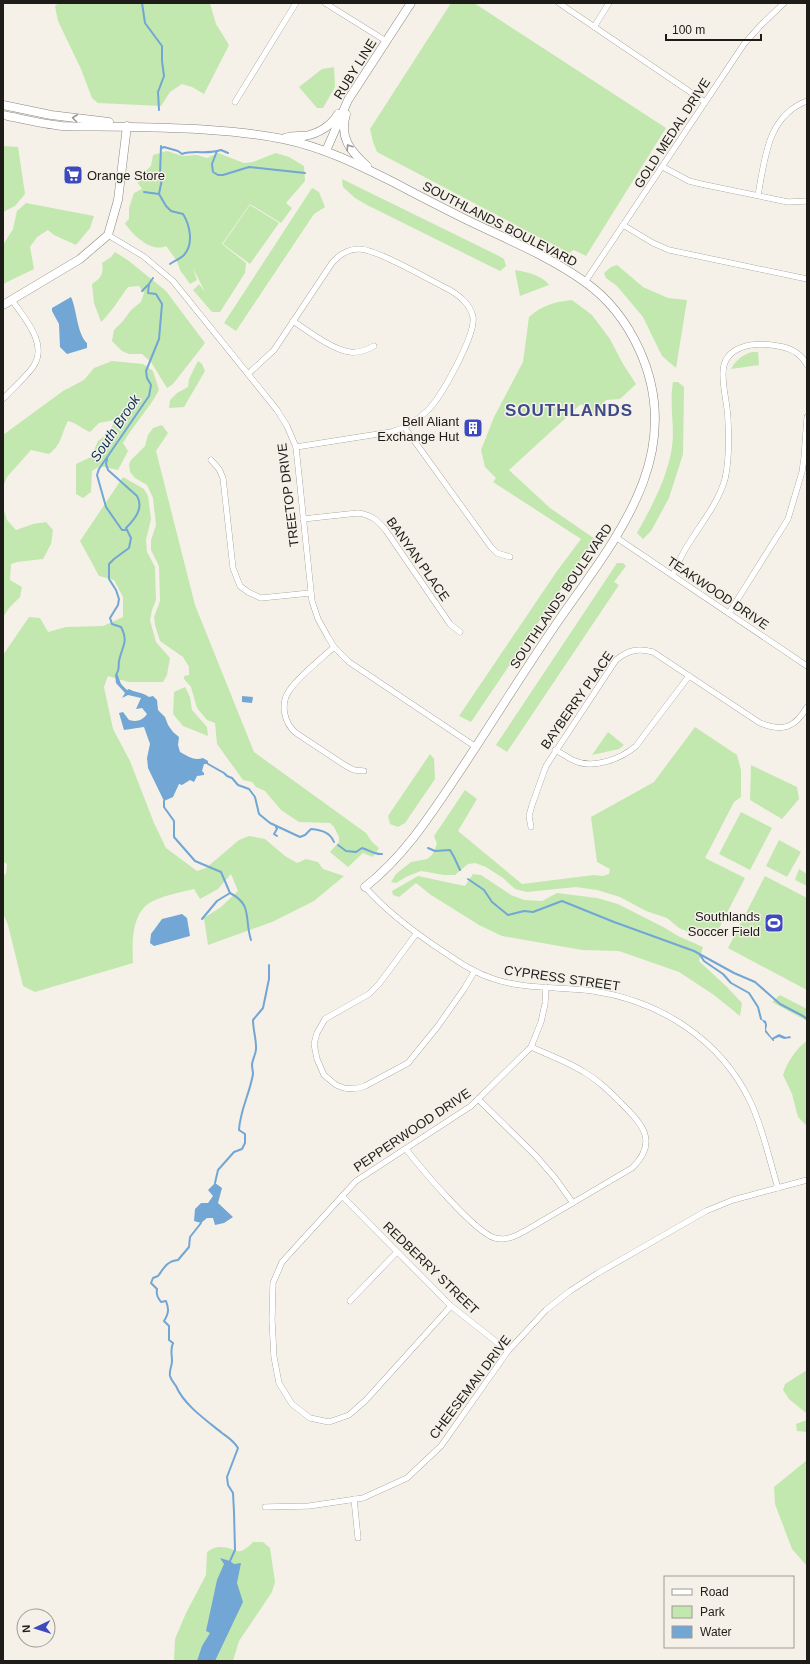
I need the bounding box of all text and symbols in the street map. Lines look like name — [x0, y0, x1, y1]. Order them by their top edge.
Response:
scale bar — [666, 16, 761, 42]
text: 100 m — [672, 23, 705, 37]
street label: RUBY LINE — [331, 36, 380, 102]
street label: GOLD MEDAL DRIVE — [631, 75, 713, 191]
one-way arrow — [72, 114, 78, 123]
one-way arrow — [346, 144, 354, 151]
supermarket icon: Orange Store — [62, 164, 84, 186]
place label: Orange Store — [87, 168, 165, 183]
street label: SOUTHLANDS BOULEVARD — [420, 178, 580, 270]
water label: South Brook — [87, 391, 144, 464]
district label: SOUTHLANDS — [505, 401, 633, 420]
place label: Bell Aliant Exchange Hut — [377, 414, 459, 444]
building icon: Bell Aliant Exchange Hut — [462, 417, 484, 439]
street label: TREETOP DRIVE — [274, 442, 302, 548]
street label: BANYAN PLACE — [384, 514, 453, 604]
street label: SOUTHLANDS BOULEVARD — [507, 521, 615, 671]
street label: TEAKWOOD DRIVE — [664, 553, 772, 633]
street label: BAYBERRY PLACE — [538, 648, 616, 752]
place label: Southlands Soccer Field — [688, 909, 760, 939]
sports icon: Southlands Soccer Field — [763, 912, 785, 934]
street label: CYPRESS STREET — [503, 962, 621, 994]
street label: PEPPERWOOD DRIVE — [351, 1085, 474, 1175]
street label: REDBERRY STREET — [380, 1219, 482, 1317]
street label: CHEESEMAN DRIVE — [426, 1332, 514, 1442]
legend — [664, 1576, 794, 1648]
text: Road — [700, 1585, 729, 1599]
text: Park — [700, 1605, 726, 1619]
north arrow — [16, 1608, 56, 1648]
text: N — [20, 1624, 32, 1633]
text: Water — [700, 1625, 732, 1639]

